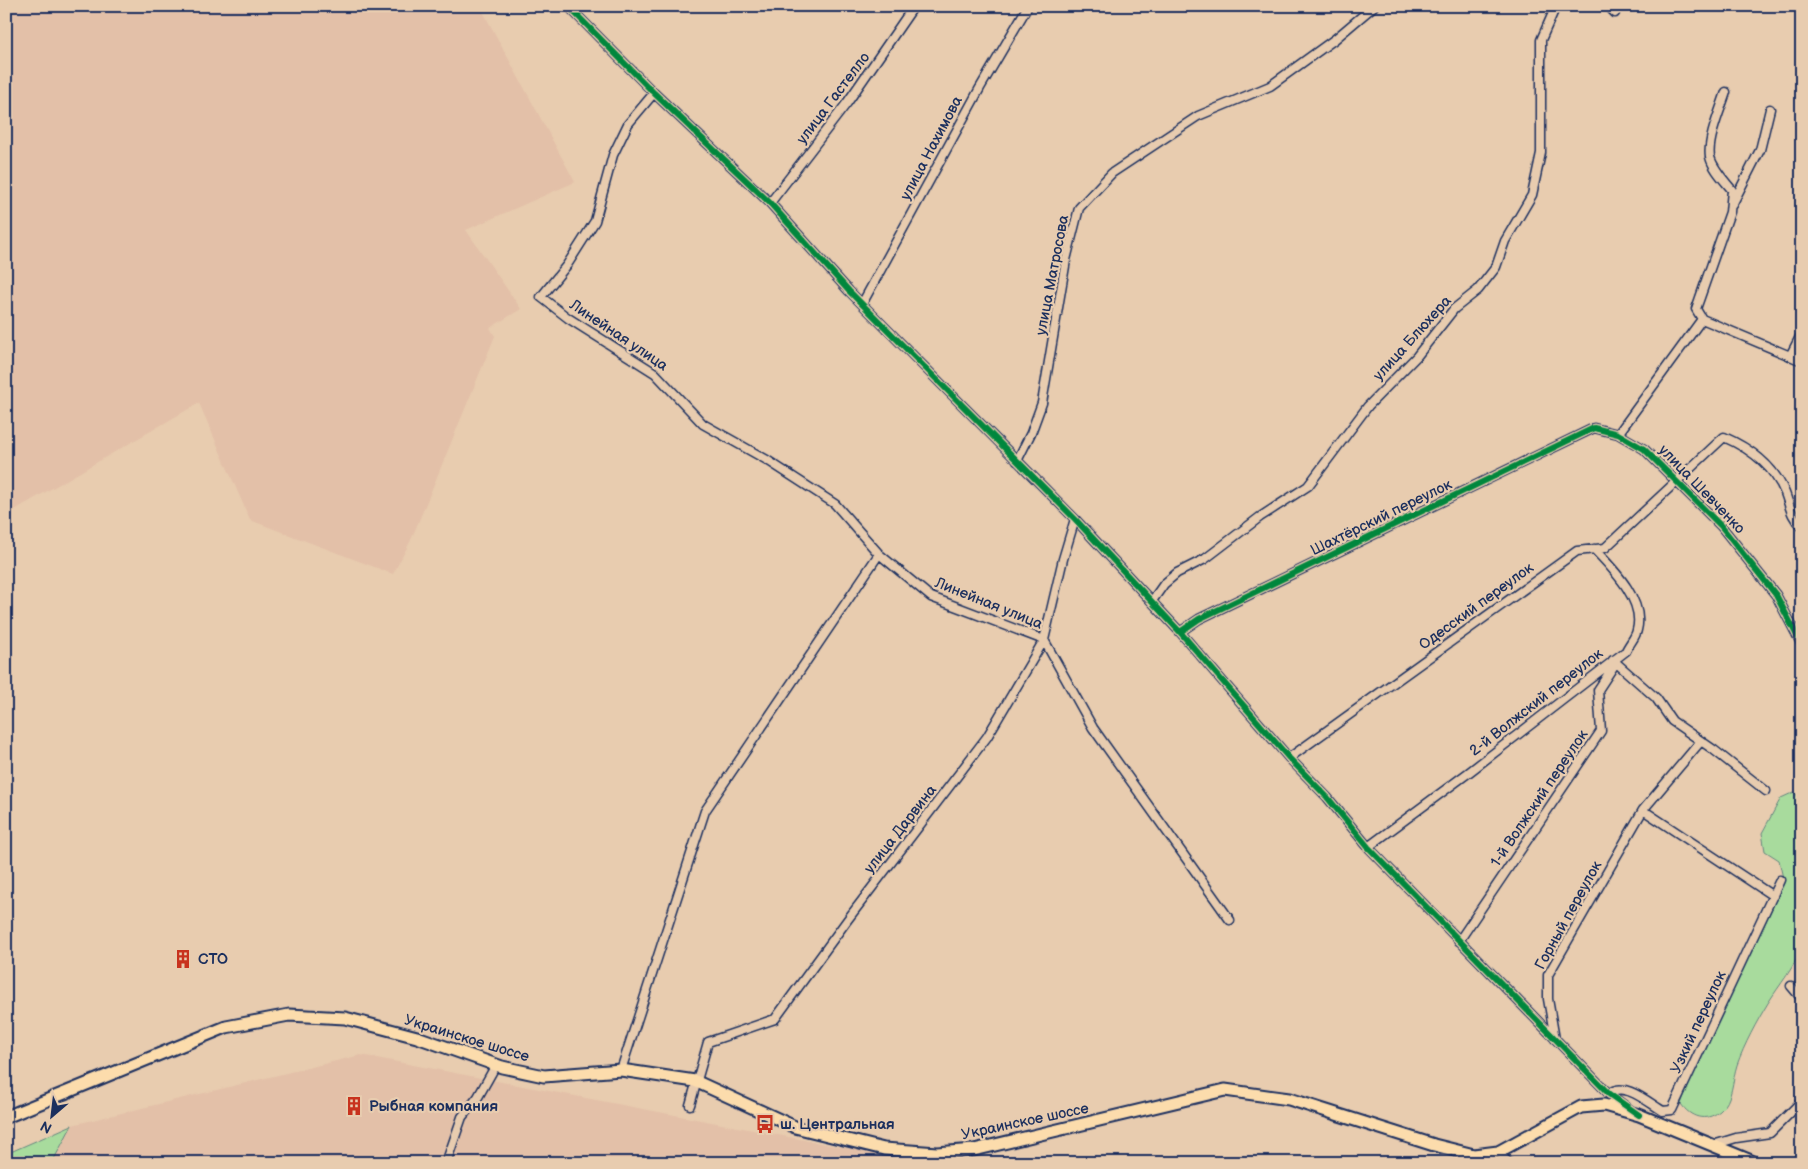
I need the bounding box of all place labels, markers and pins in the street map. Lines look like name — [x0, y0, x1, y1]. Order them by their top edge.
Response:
building icon: СТО — [172, 948, 194, 970]
place label: СТО — [198, 950, 228, 969]
building icon: Рыбная компания — [343, 1095, 365, 1117]
place label: Рыбная компания — [369, 1097, 498, 1116]
bus stop icon: ш. Центральная — [754, 1113, 776, 1135]
place label: ш. Центральная — [780, 1115, 895, 1134]

